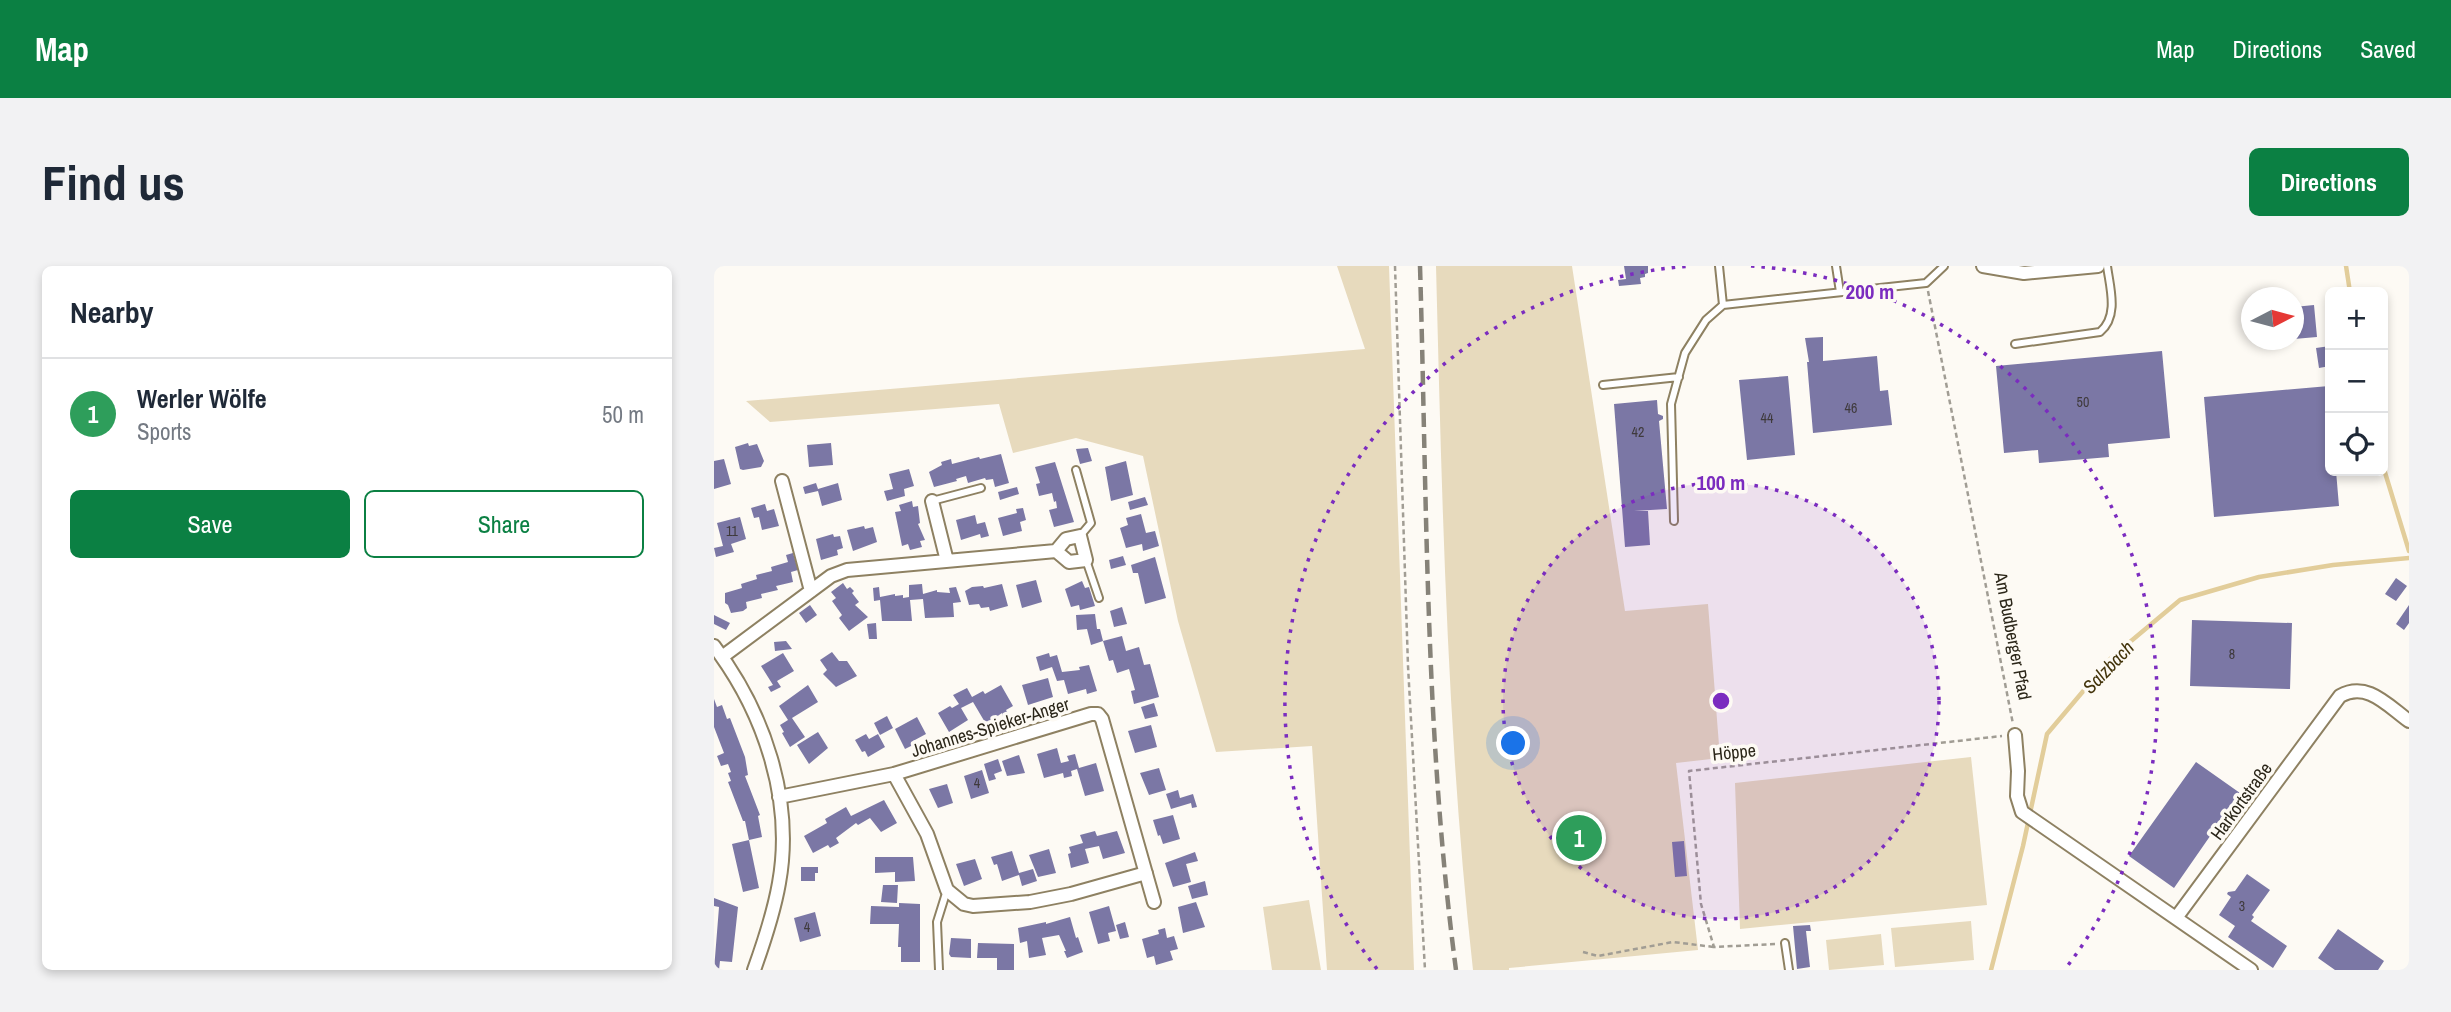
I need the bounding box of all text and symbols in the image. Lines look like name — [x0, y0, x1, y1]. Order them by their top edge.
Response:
text: Map — [35, 27, 89, 71]
text: Map — [2156, 33, 2194, 65]
text: Directions — [2232, 33, 2322, 65]
text: Saved — [2360, 33, 2416, 65]
button: Directions — [2249, 148, 2409, 216]
text: Find us — [42, 149, 185, 215]
text: 200 m — [1846, 277, 1894, 306]
north arrow — [2241, 287, 2304, 350]
map controls — [2325, 287, 2388, 476]
button: + — [2325, 287, 2388, 350]
text: Nearby — [70, 292, 153, 332]
button: − — [2325, 350, 2388, 413]
text: Werler Wölfe — [137, 381, 267, 416]
house number: 50 — [2077, 393, 2089, 411]
text: 1 — [88, 399, 98, 430]
text: 50 m — [602, 399, 644, 430]
house number: 46 — [1845, 399, 1857, 417]
house number: 44 — [1761, 409, 1774, 427]
button: locate — [2325, 413, 2388, 476]
text: Sports — [137, 416, 192, 447]
house number: 42 — [1632, 423, 1644, 441]
text: 100 m — [1697, 468, 1745, 497]
button: Save — [70, 490, 350, 558]
button: Share — [364, 490, 644, 558]
house number: 11 — [726, 522, 739, 540]
street label: Am Budberger Pfad — [1988, 569, 2038, 702]
water label: Salzbach — [2076, 635, 2140, 699]
house number: 8 — [2229, 645, 2235, 663]
centre of rings — [1709, 689, 1733, 713]
street label: Johannes-Spieker-Anger — [908, 691, 1072, 763]
your location — [1496, 726, 1530, 760]
street label: Höppe — [1711, 737, 1757, 767]
street label: Harkortstraße — [2204, 757, 2278, 845]
house number: 4 — [974, 774, 981, 792]
pin: 1 — [1556, 812, 1602, 864]
house number: 3 — [2239, 897, 2245, 915]
house number: 4 — [804, 918, 811, 936]

